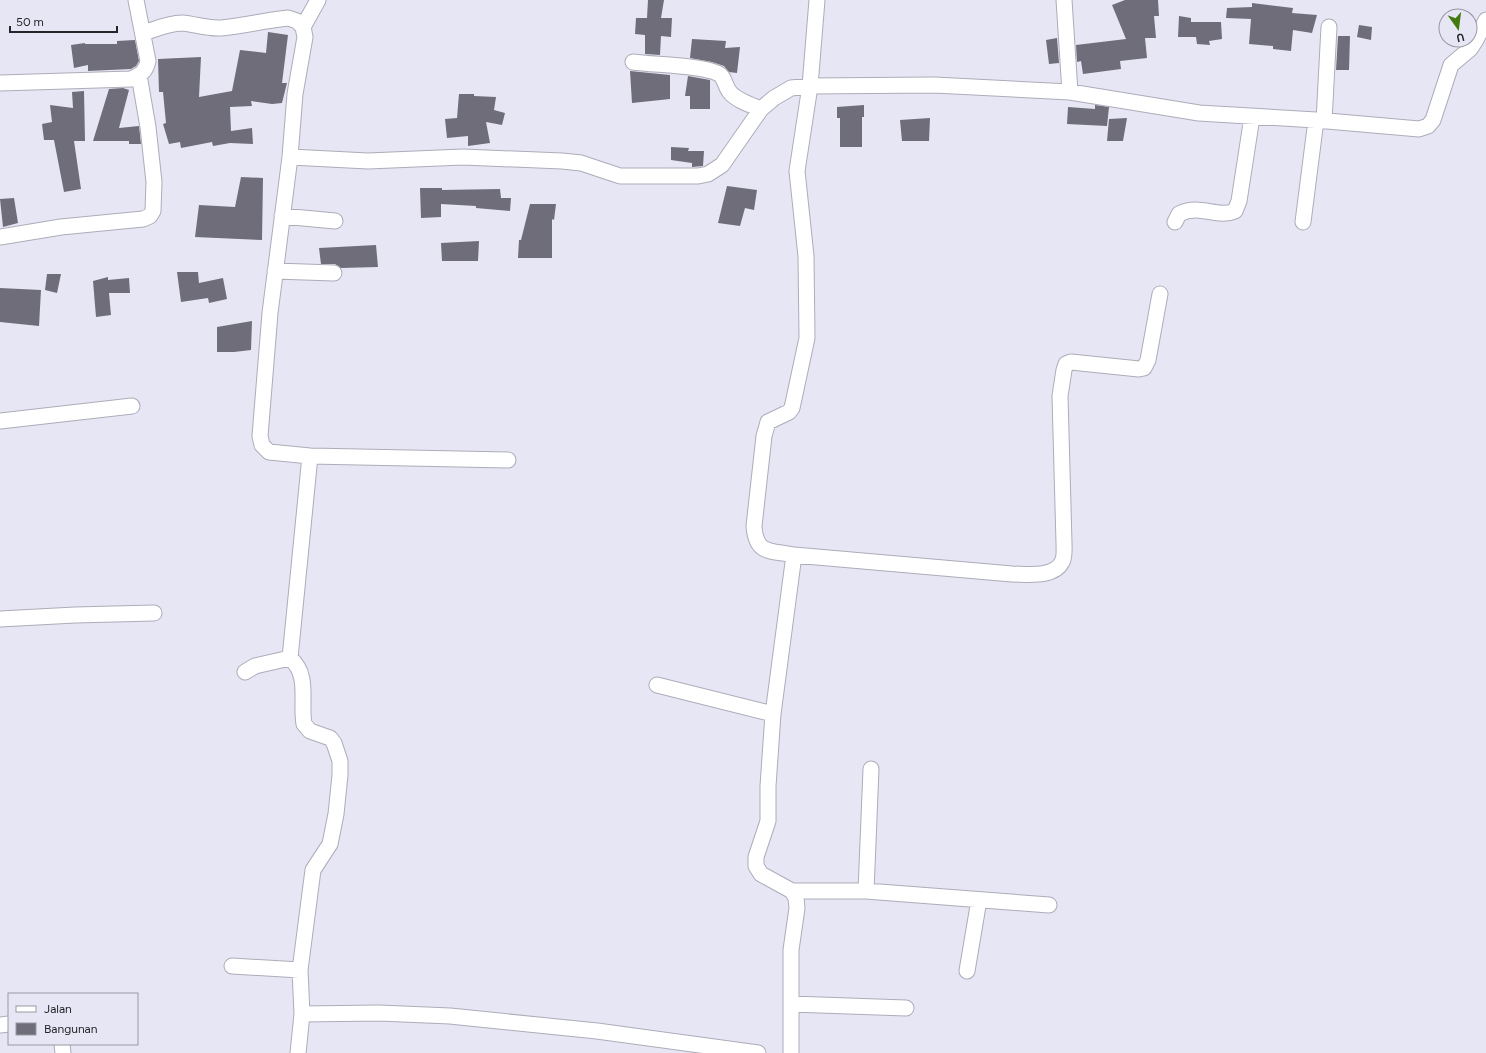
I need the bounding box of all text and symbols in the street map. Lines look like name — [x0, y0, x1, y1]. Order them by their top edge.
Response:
scale bar — [10, 8, 117, 34]
north arrow — [1438, 8, 1478, 48]
text: 50 m — [16, 15, 44, 29]
text: U — [1455, 30, 1466, 45]
legend — [8, 993, 138, 1045]
text: Jalan — [44, 1002, 72, 1016]
text: Bangunan — [44, 1022, 98, 1036]

